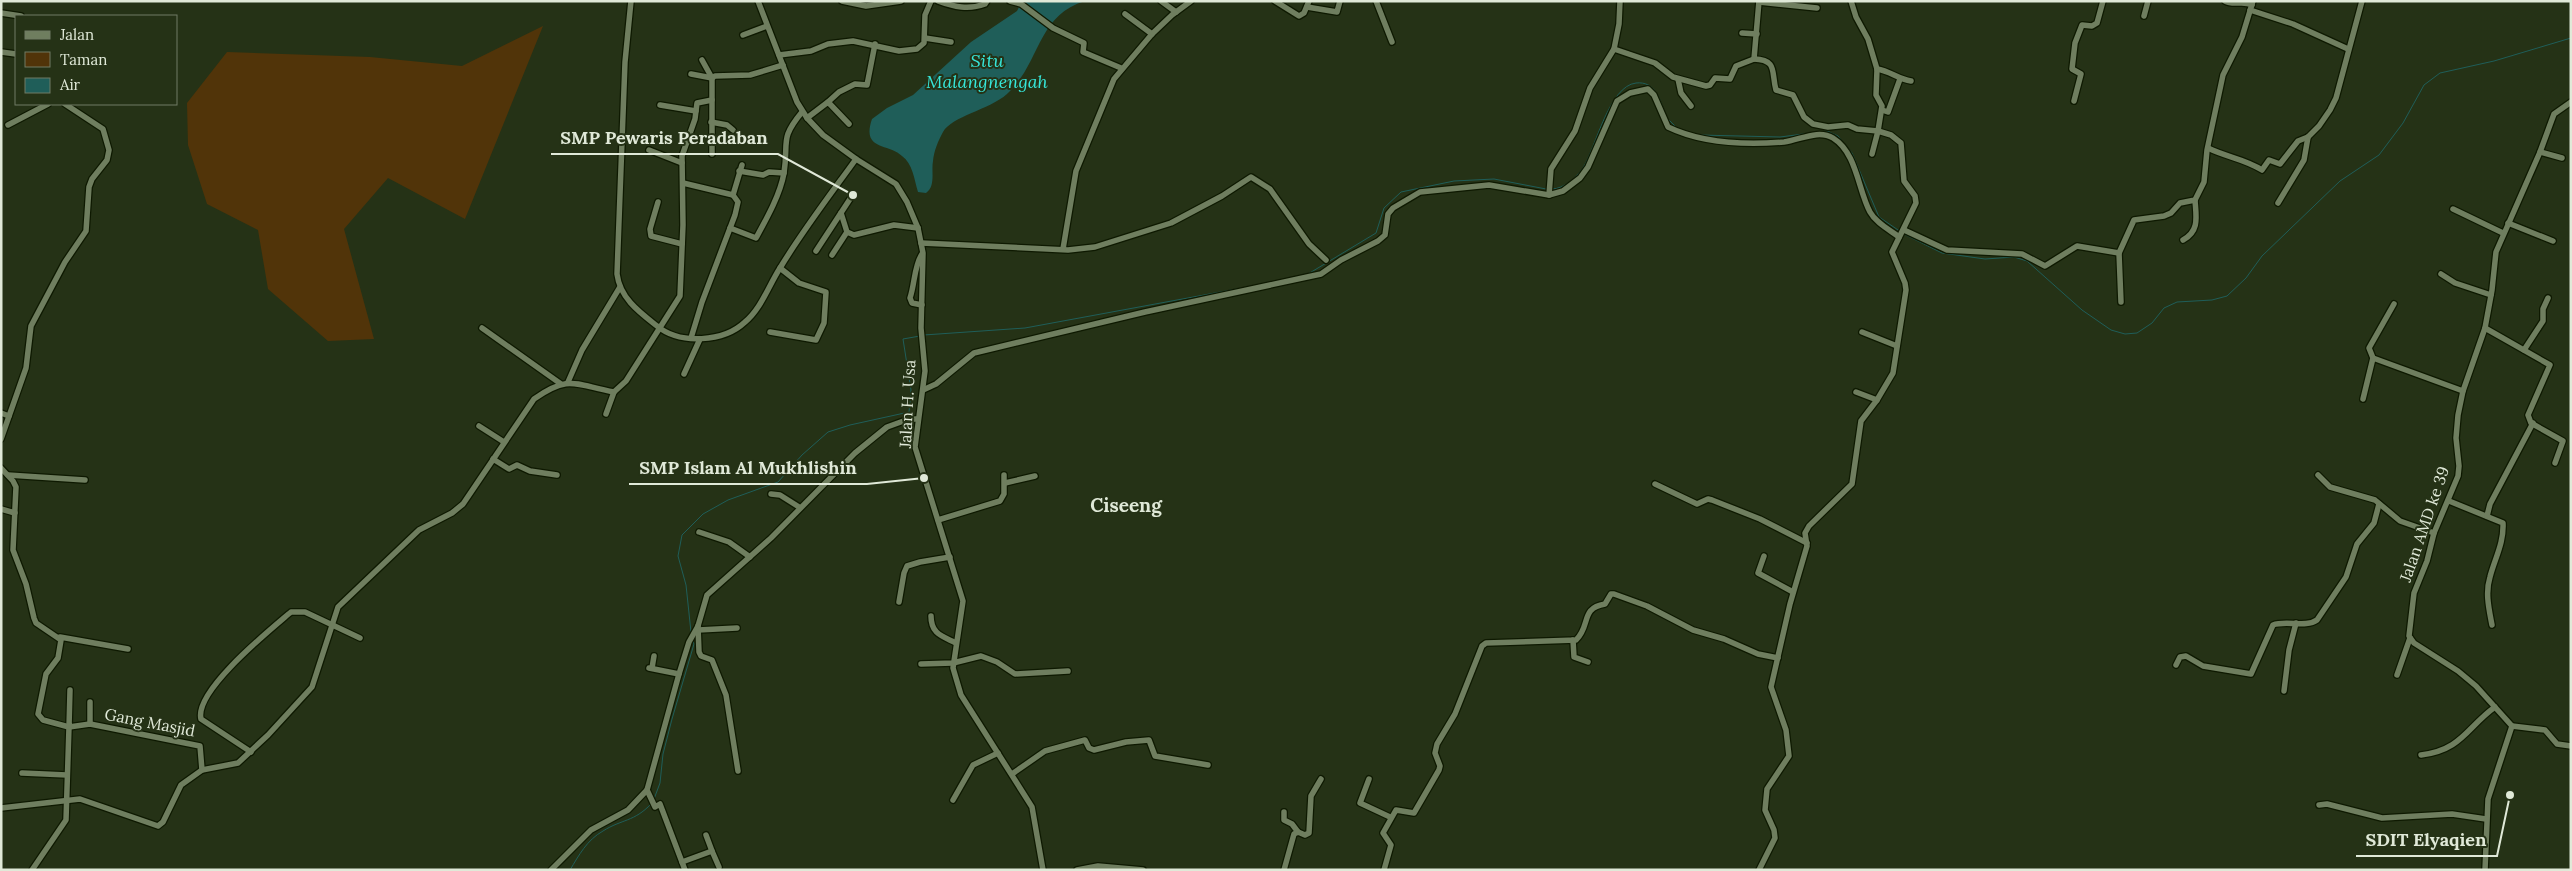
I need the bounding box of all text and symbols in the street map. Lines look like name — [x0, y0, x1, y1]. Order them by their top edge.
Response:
legend — [15, 15, 178, 105]
text: Jalan — [59, 25, 94, 44]
water label: Situ Malangnengah — [926, 49, 1049, 93]
text: Taman — [60, 50, 107, 69]
text: Air — [59, 75, 81, 94]
callout: SMP Pewaris Peradaban — [551, 121, 778, 154]
text: SMP Pewaris Peradaban — [560, 126, 768, 149]
street label: Jalan H. Usa — [895, 359, 919, 450]
callout: SMP Islam Al Mukhlishin — [629, 451, 867, 484]
text: SMP Islam Al Mukhlishin — [639, 456, 857, 479]
street label: Jalan AMD ke 39 — [2395, 464, 2453, 585]
district label: Ciseeng — [1090, 493, 1163, 517]
street label: Gang Masjid — [103, 703, 197, 741]
callout: SDIT Elyaqien — [2356, 823, 2497, 856]
text: SDIT Elyaqien — [2366, 828, 2487, 851]

